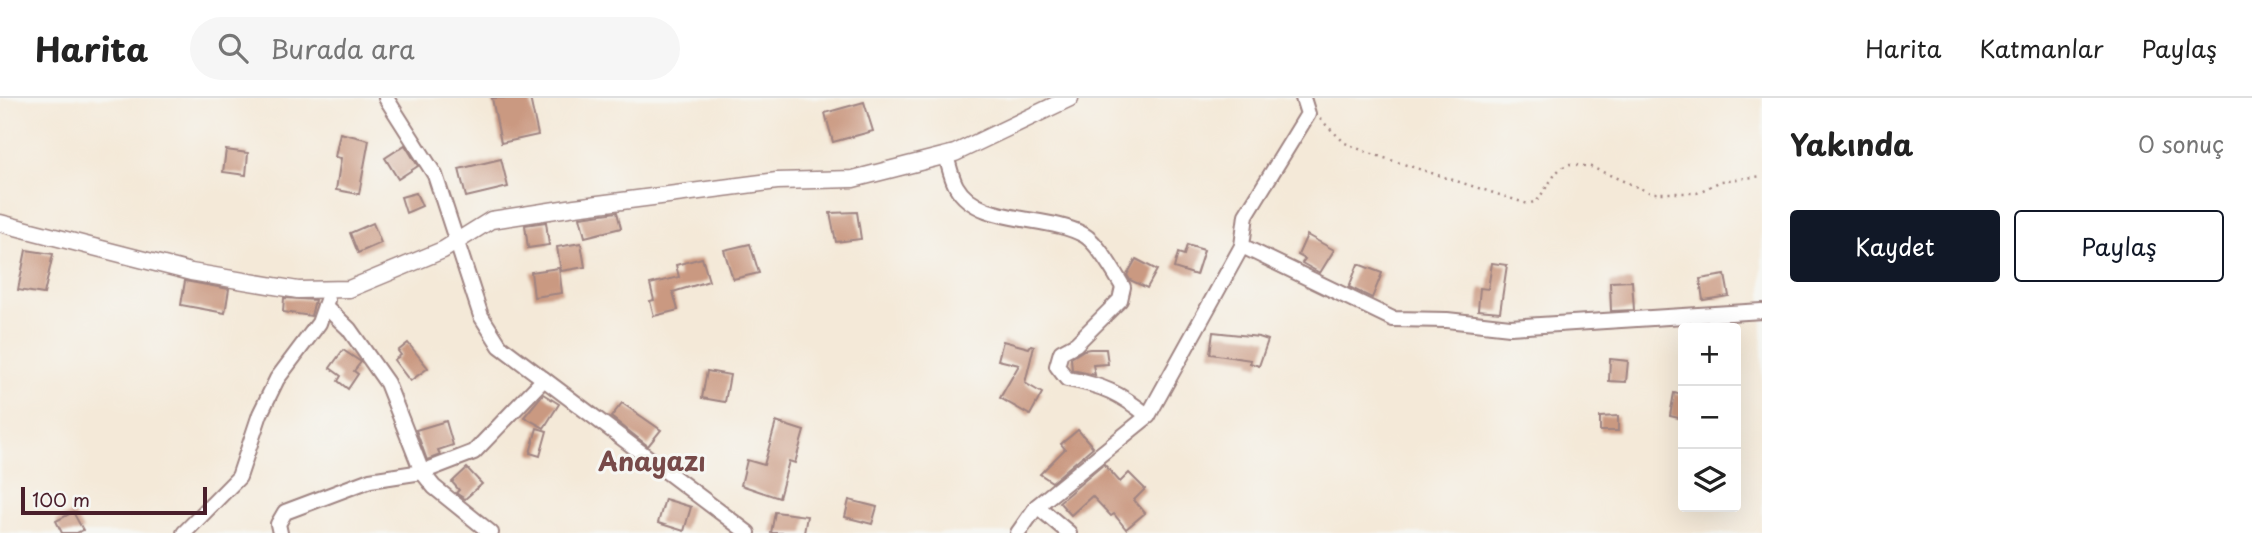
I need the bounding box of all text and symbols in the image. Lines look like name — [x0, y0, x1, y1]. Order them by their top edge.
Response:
search box — [190, 17, 680, 80]
text: Harita — [35, 23, 148, 73]
icon: search — [214, 29, 252, 67]
text: Burada ara — [270, 29, 415, 68]
text: Harita — [1865, 30, 1942, 66]
text: Katmanlar — [1980, 30, 2104, 66]
text: Paylaş — [2142, 30, 2217, 66]
text: Yakında — [1790, 121, 1913, 166]
text: 0 sonuç — [2138, 126, 2224, 161]
button: Kaydet — [1790, 210, 2000, 282]
button: Paylaş — [2014, 210, 2224, 282]
map controls — [1678, 323, 1741, 512]
button: + — [1678, 323, 1741, 386]
button: − — [1678, 386, 1741, 449]
district label: Anayazı — [597, 441, 706, 480]
button: layers — [1678, 449, 1741, 512]
scale bar — [21, 484, 206, 516]
text: 100 m — [32, 485, 90, 513]

